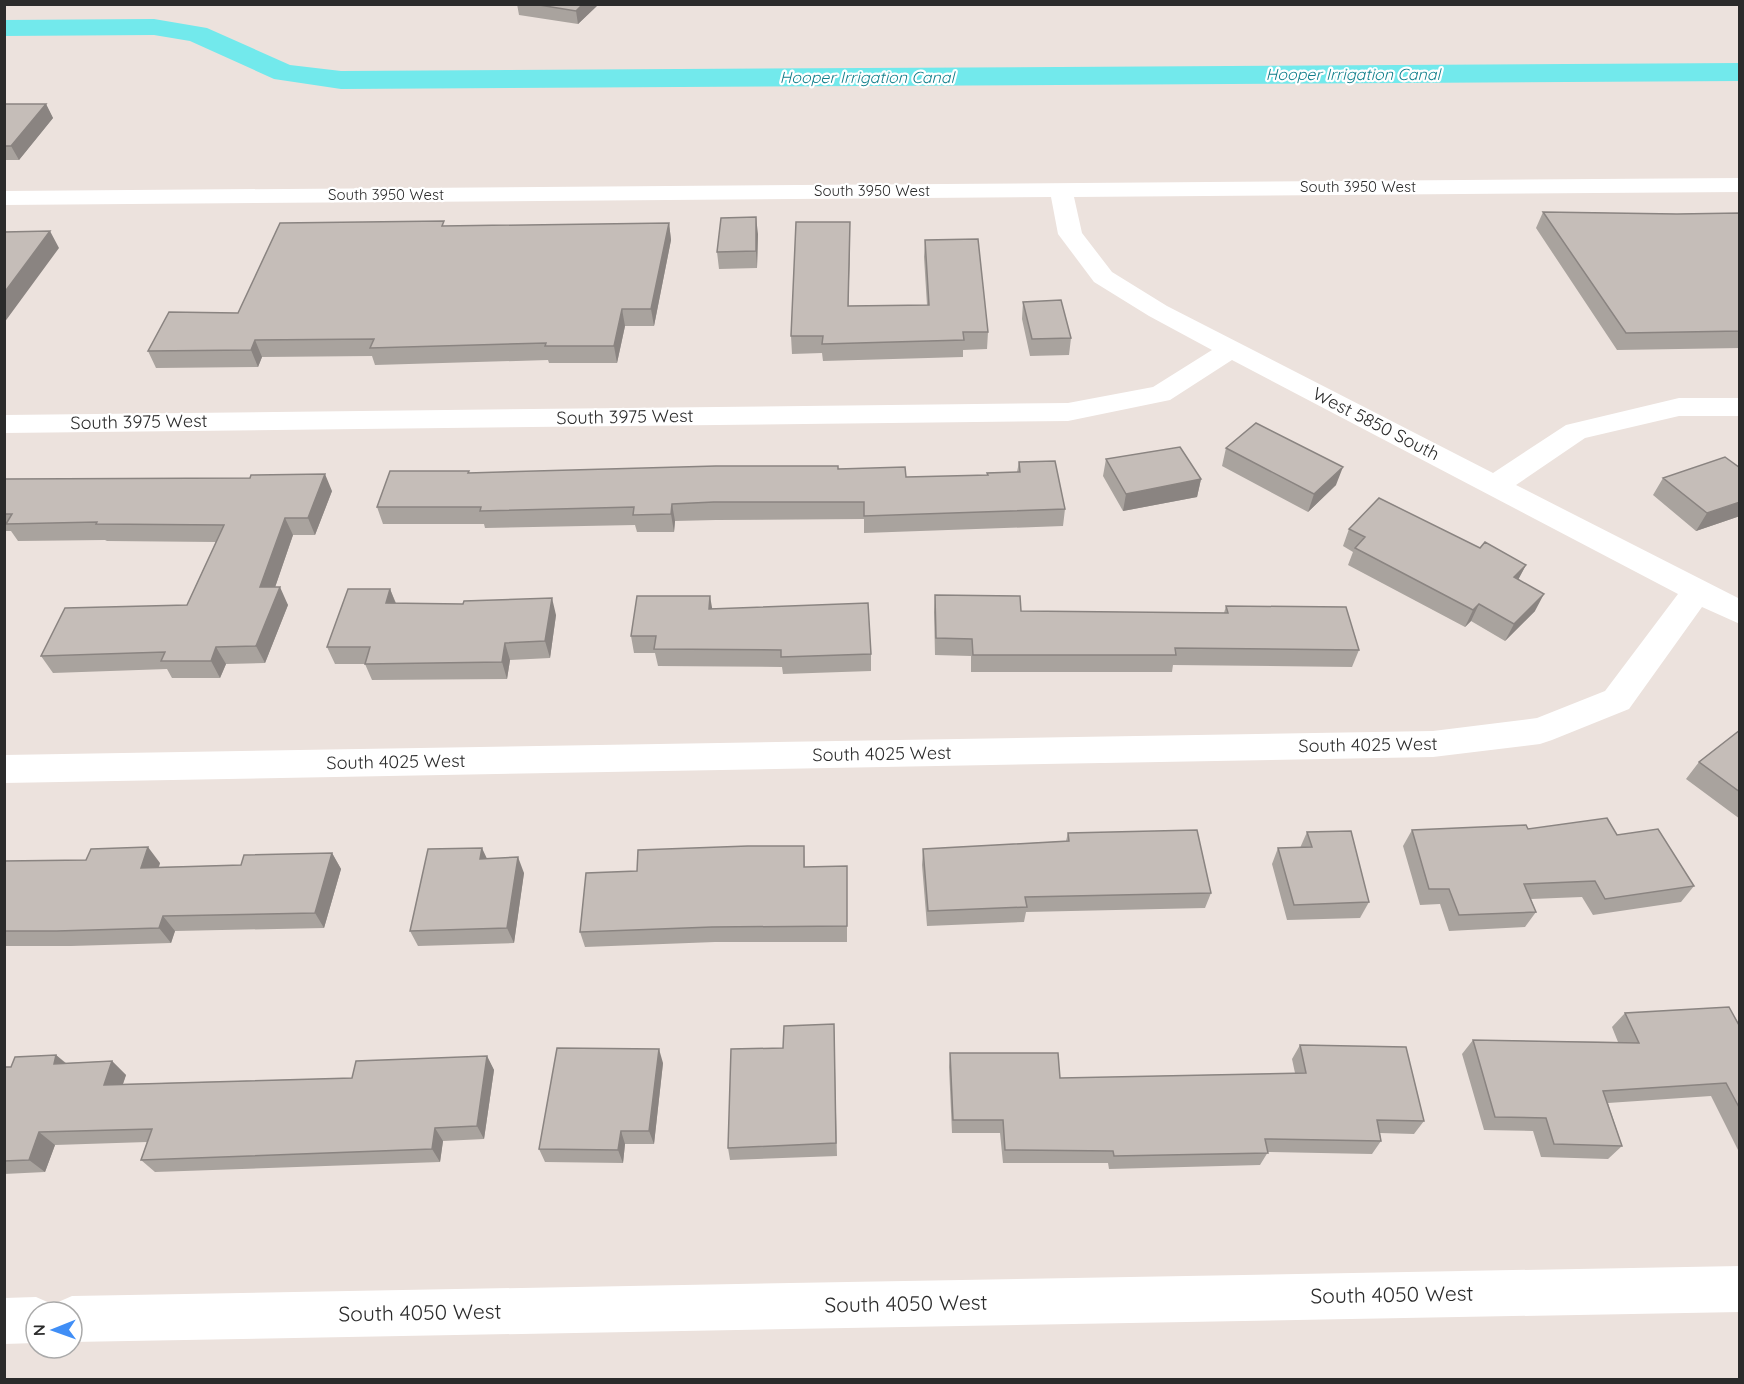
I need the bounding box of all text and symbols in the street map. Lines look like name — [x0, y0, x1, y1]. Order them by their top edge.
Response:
water label: Hooper Irrigation Canal — [1266, 64, 1442, 84]
water label: Hooper Irrigation Canal — [780, 67, 956, 87]
street label: South 3950 West — [1300, 177, 1416, 196]
street label: South 3950 West — [814, 181, 930, 200]
street label: South 3950 West — [328, 185, 444, 204]
street label: West 5850 South — [1309, 382, 1443, 465]
street label: South 3975 West — [556, 404, 694, 429]
street label: South 3975 West — [70, 409, 208, 434]
street label: South 4025 West — [1298, 732, 1438, 757]
street label: South 4025 West — [812, 741, 952, 766]
street label: South 4025 West — [326, 749, 466, 774]
street label: South 4050 West — [1310, 1280, 1474, 1308]
street label: South 4050 West — [824, 1289, 988, 1317]
street label: South 4050 West — [338, 1298, 502, 1326]
north arrow — [24, 1300, 84, 1360]
text: N — [29, 1324, 49, 1336]

